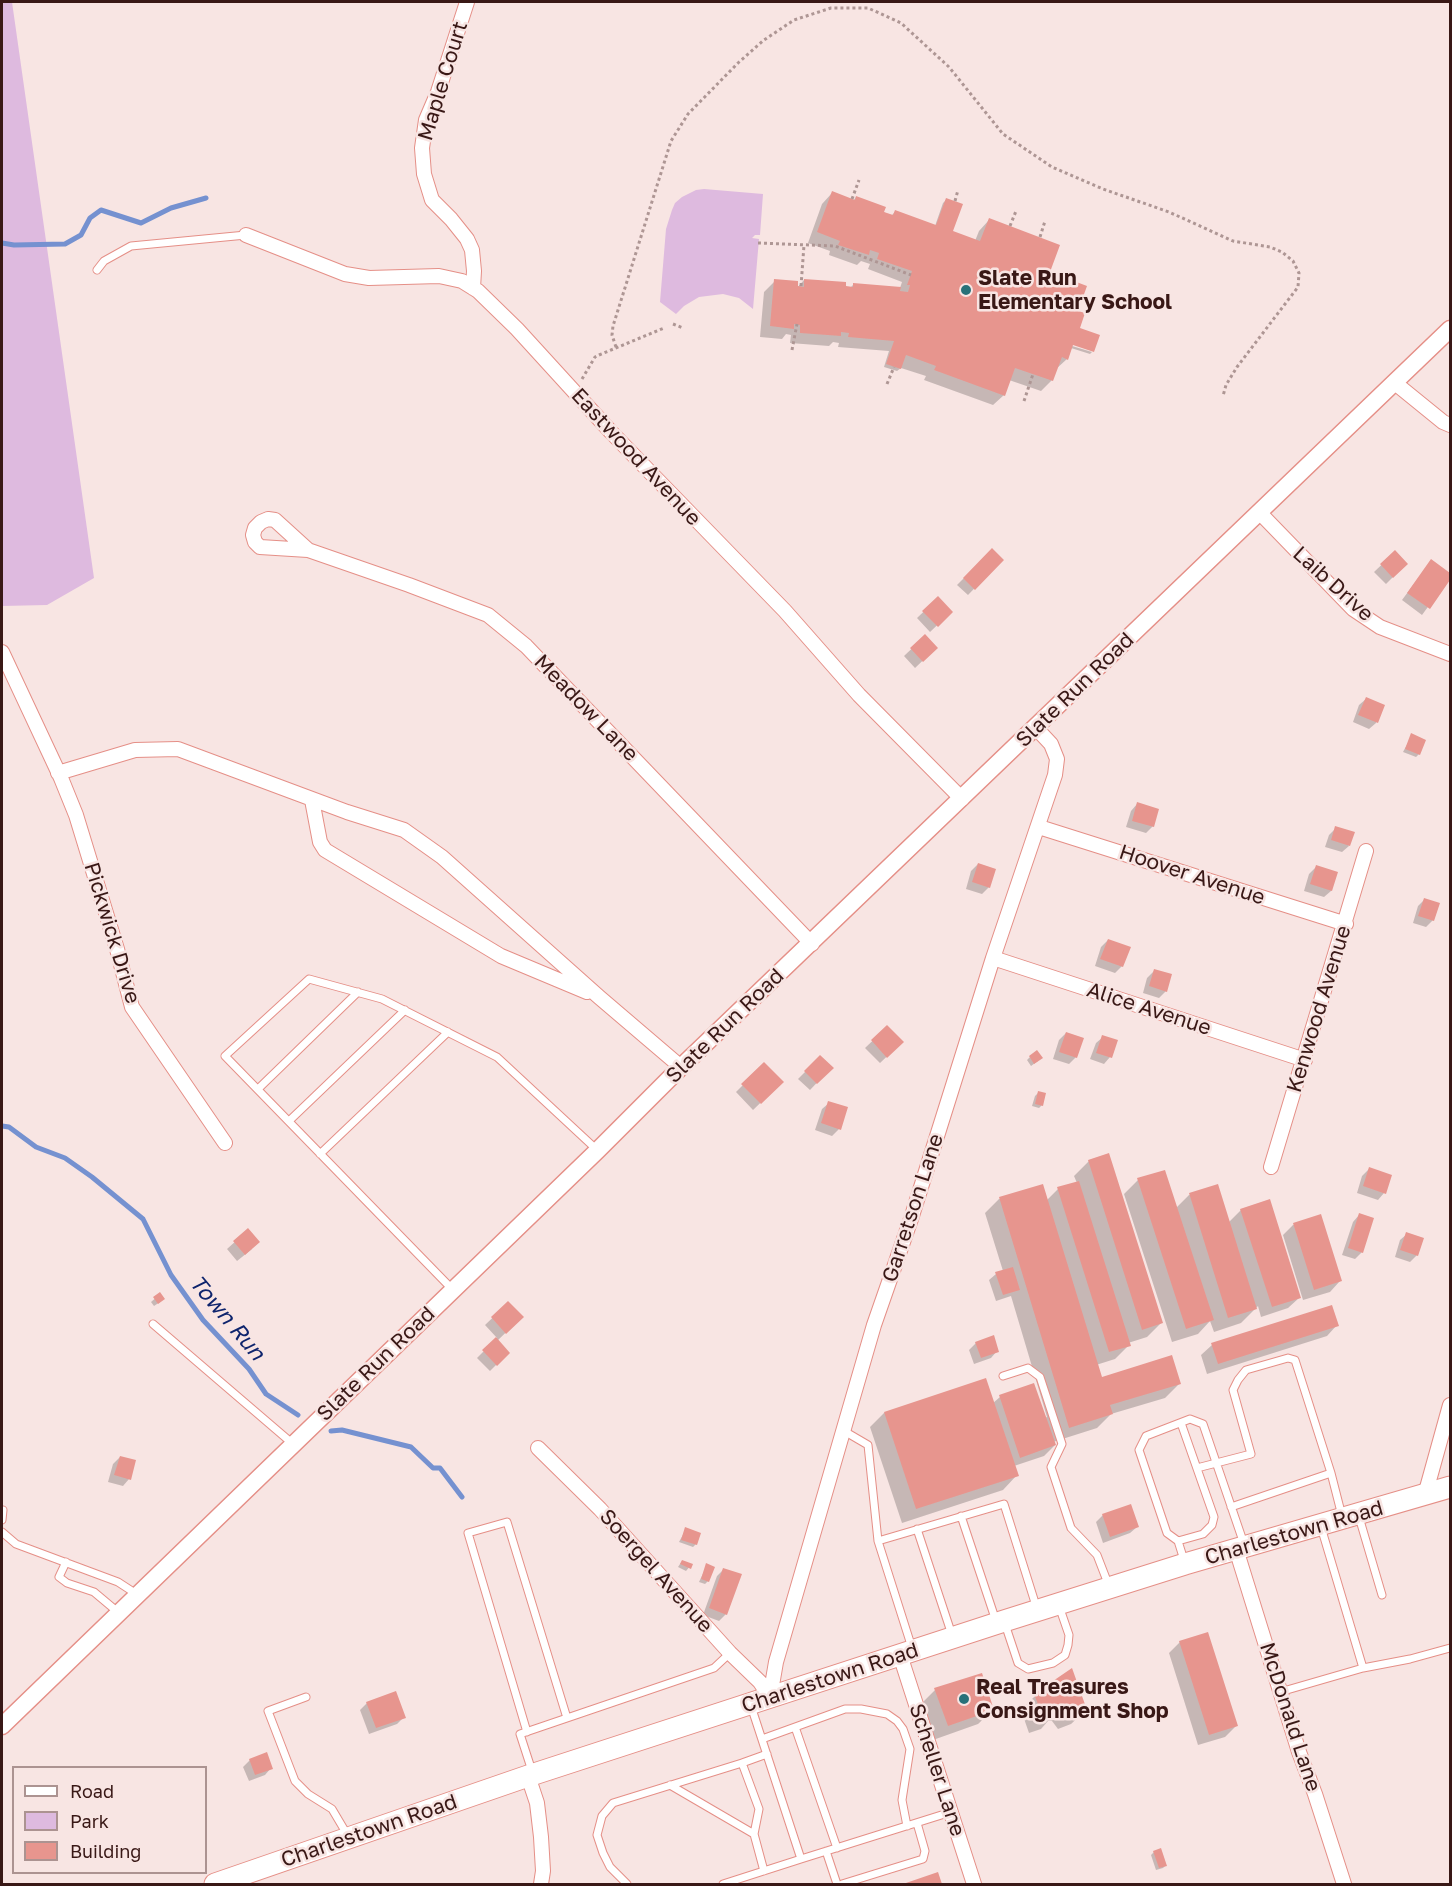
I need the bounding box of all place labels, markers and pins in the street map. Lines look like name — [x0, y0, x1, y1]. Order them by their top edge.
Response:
place label: Slate Run Elementary School — [978, 265, 1172, 315]
marker: Slate Run Elementary School — [959, 283, 973, 297]
place label: Real Treasures Consignment Shop — [976, 1674, 1169, 1724]
marker: Real Treasures Consignment Shop — [957, 1692, 971, 1706]

